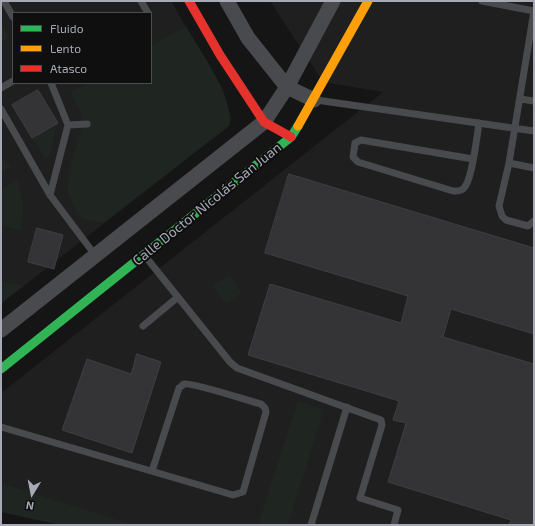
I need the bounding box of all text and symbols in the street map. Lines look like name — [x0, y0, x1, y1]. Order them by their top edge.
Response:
legend — [12, 12, 152, 84]
text: Fluido — [50, 21, 84, 35]
text: Lento — [50, 41, 81, 55]
text: Atasco — [50, 61, 87, 75]
street label: Calle Doctor Nicolás San Juan — [129, 139, 285, 269]
north arrow — [12, 474, 52, 514]
text: N — [25, 499, 35, 513]

